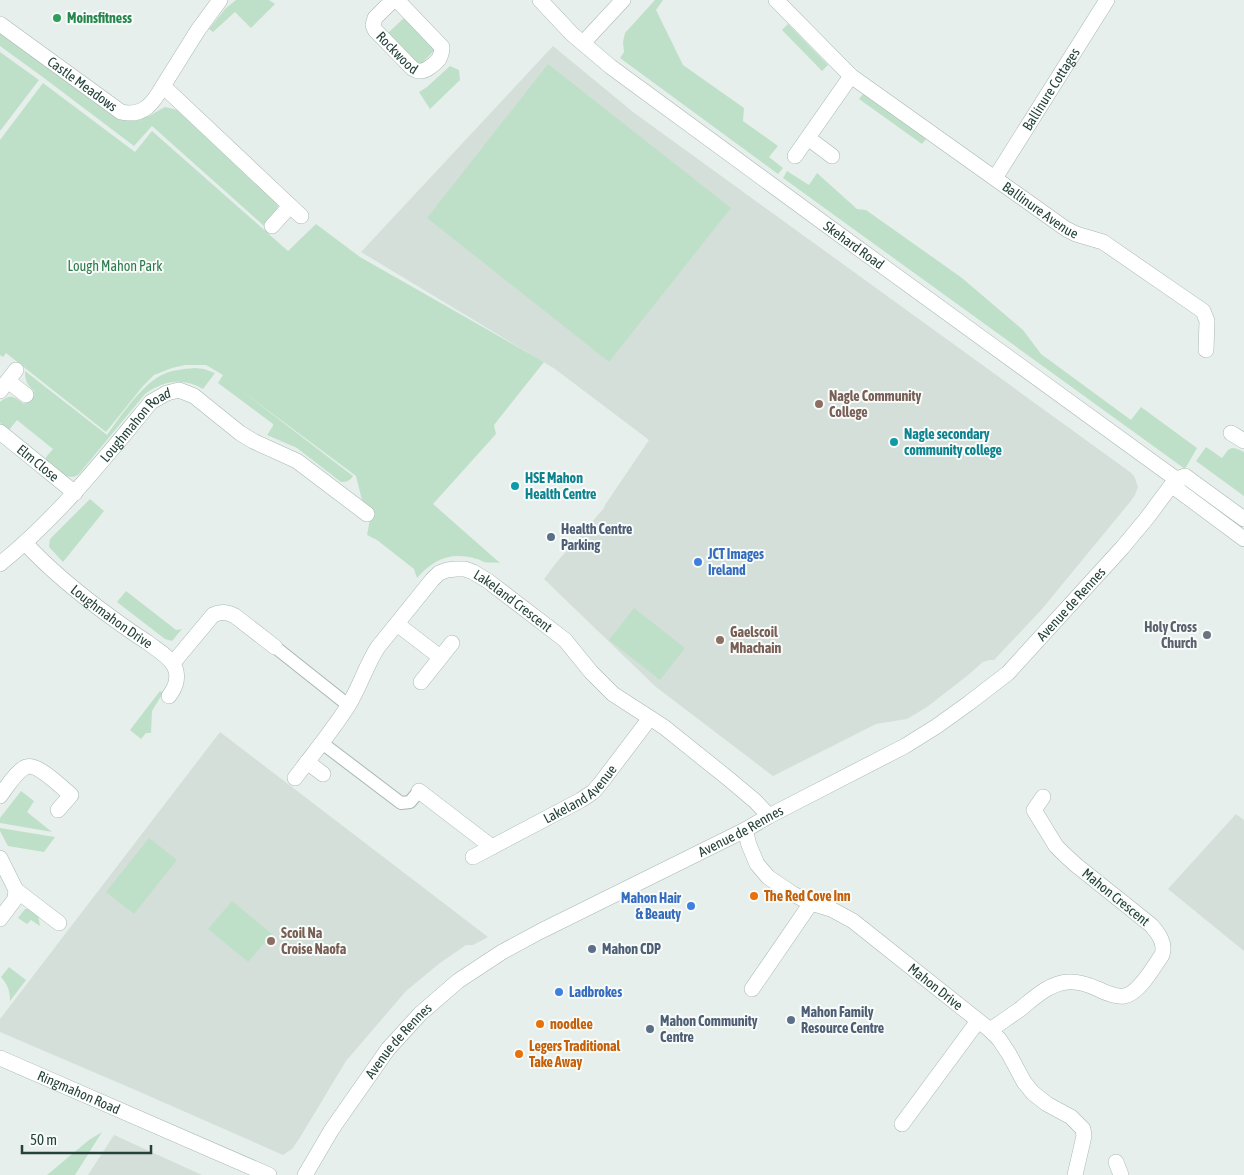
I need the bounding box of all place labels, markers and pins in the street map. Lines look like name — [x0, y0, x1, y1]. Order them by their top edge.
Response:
place label: Moinsfitness — [67, 10, 132, 26]
marker: Moinsfitness — [51, 12, 63, 24]
place label: Nagle Community College — [829, 388, 921, 420]
marker: Nagle Community College — [813, 398, 825, 410]
place label: Nagle secondary community college — [904, 426, 1002, 458]
marker: Nagle secondary community college — [888, 436, 900, 448]
place label: HSE Mahon Health Centre — [525, 470, 596, 502]
marker: HSE Mahon Health Centre — [509, 480, 521, 492]
place label: Health Centre Parking — [561, 521, 632, 553]
marker: Health Centre Parking — [545, 531, 557, 543]
place label: JCT Images Ireland — [707, 546, 764, 578]
marker: JCT Images Ireland — [692, 556, 704, 568]
place label: Holy Cross Church — [1144, 619, 1197, 651]
place label: Gaelscoil Mhachain — [730, 624, 781, 656]
marker: Holy Cross Church — [1201, 629, 1213, 641]
marker: Gaelscoil Mhachain — [714, 634, 726, 646]
place label: The Red Cove Inn — [764, 888, 851, 904]
place label: Mahon Hair & Beauty — [621, 890, 682, 922]
marker: The Red Cove Inn — [748, 890, 760, 902]
marker: Mahon Hair & Beauty — [685, 900, 697, 912]
place label: Scoil Na Croise Naofa — [281, 925, 347, 957]
marker: Scoil Na Croise Naofa — [265, 935, 277, 947]
place label: Mahon CDP — [602, 941, 661, 957]
marker: Mahon CDP — [586, 943, 598, 955]
place label: Ladbrokes — [569, 984, 622, 1000]
marker: Ladbrokes — [553, 986, 565, 998]
place label: Mahon Family Resource Centre — [801, 1004, 884, 1036]
place label: Mahon Community Centre — [660, 1013, 758, 1045]
marker: Mahon Family Resource Centre — [785, 1014, 797, 1026]
place label: noodlee — [550, 1016, 593, 1032]
marker: noodlee — [534, 1018, 546, 1030]
marker: Mahon Community Centre — [644, 1023, 656, 1035]
place label: Legers Traditional Take Away — [529, 1038, 621, 1070]
marker: Legers Traditional Take Away — [513, 1048, 525, 1060]

